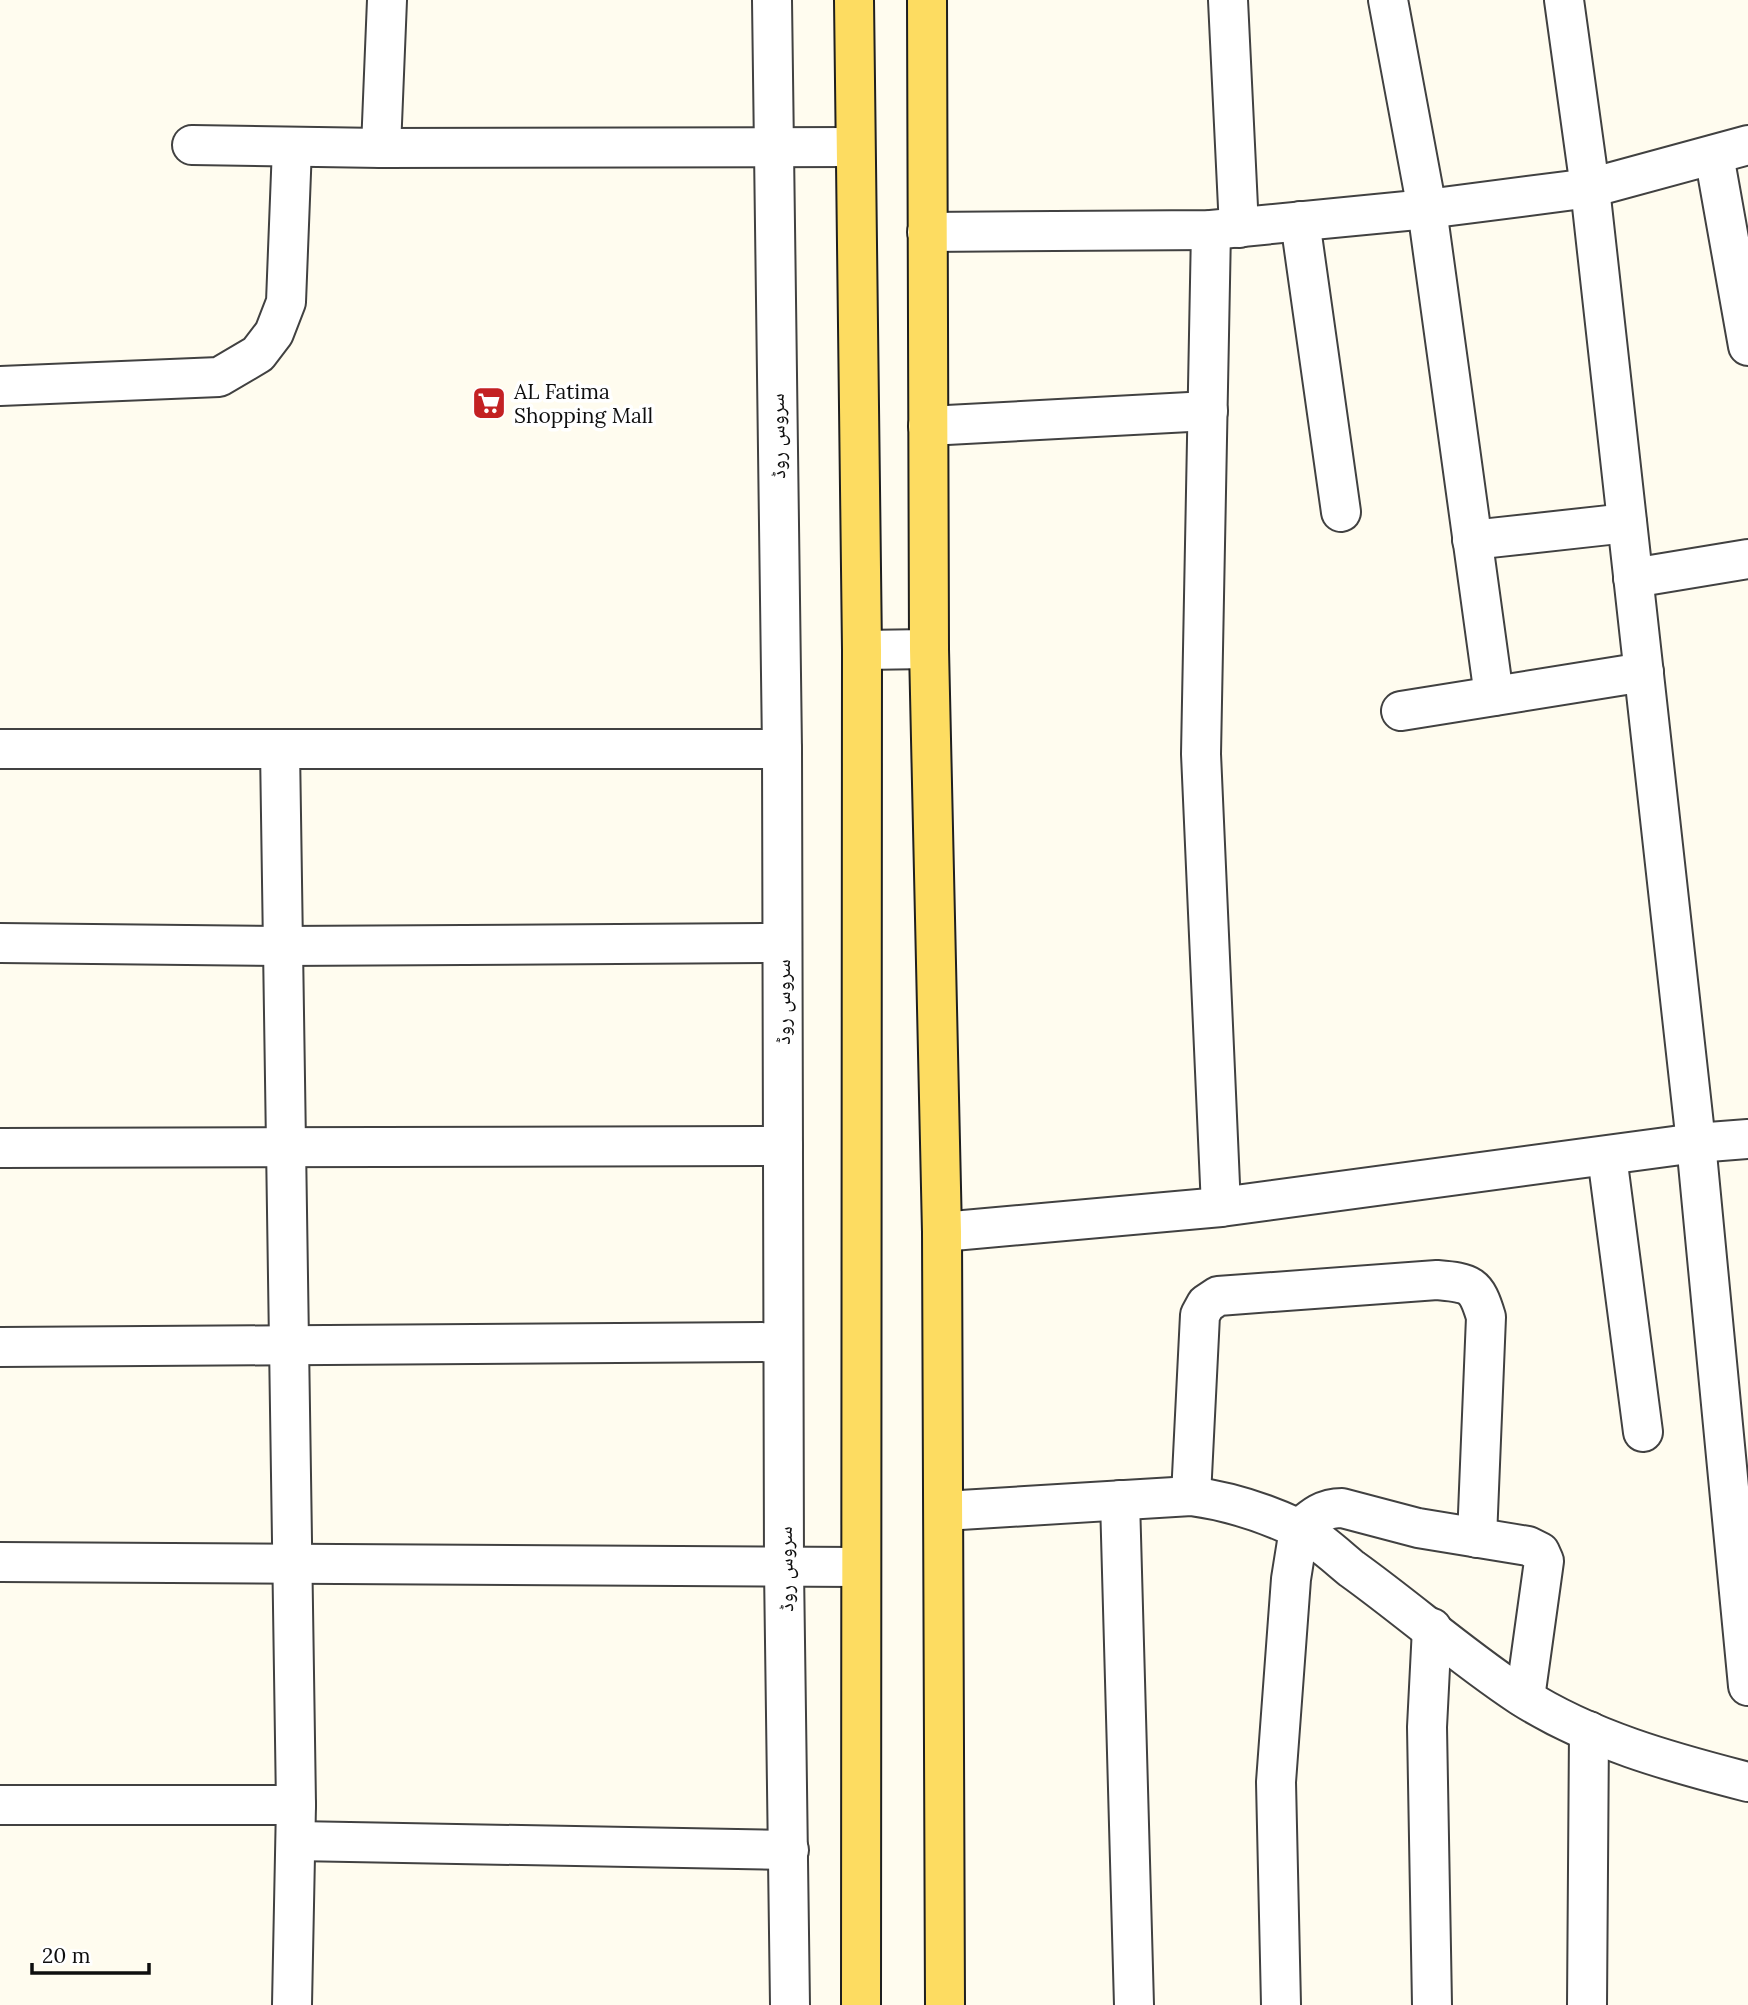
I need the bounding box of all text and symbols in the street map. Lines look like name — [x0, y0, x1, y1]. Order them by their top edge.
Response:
place label: AL Fatima Shopping Mall — [513, 378, 653, 429]
supermarket icon: AL Fatima Shopping Mall — [470, 384, 508, 422]
street label: سروس روڈ — [763, 393, 791, 479]
street label: سروس روڈ — [769, 959, 796, 1045]
street label: سروس روڈ — [771, 1526, 799, 1612]
scale bar — [32, 1932, 149, 1976]
text: 20 m — [42, 1942, 91, 1969]

